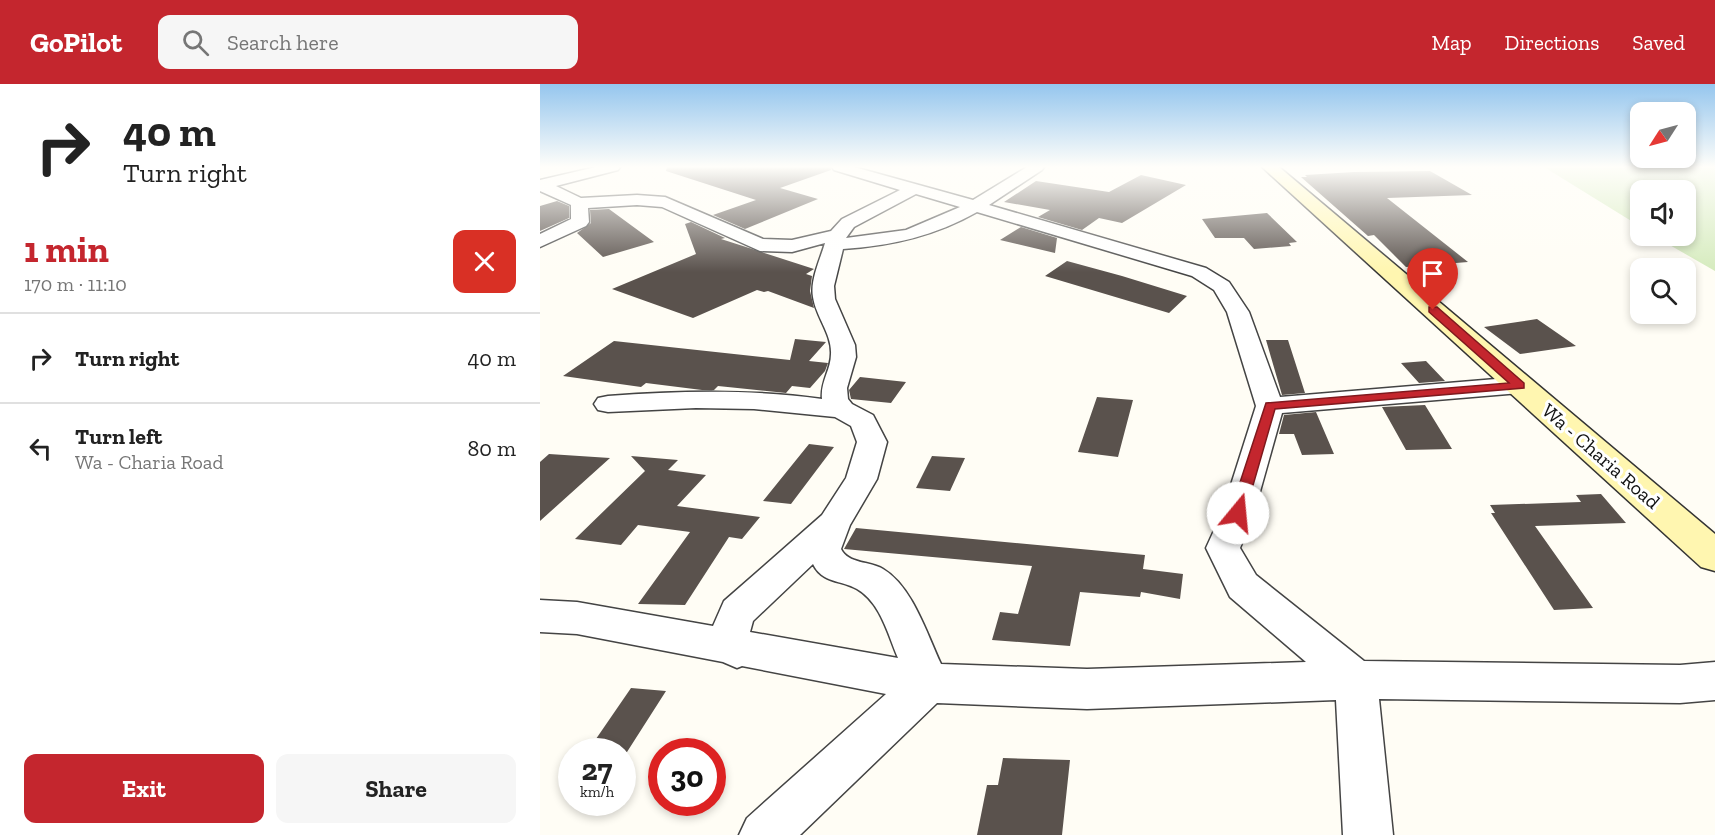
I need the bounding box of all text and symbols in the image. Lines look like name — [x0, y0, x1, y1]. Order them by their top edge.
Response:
search box — [158, 15, 578, 69]
text: GoPilot — [30, 26, 122, 59]
icon: search — [179, 26, 212, 59]
text: Search here — [227, 29, 338, 56]
text: Map — [1432, 30, 1472, 55]
text: Directions — [1505, 30, 1599, 55]
text: Saved — [1632, 30, 1685, 55]
north arrow — [1630, 102, 1696, 168]
map controls — [1630, 102, 1696, 324]
text: 40 m — [123, 106, 216, 157]
icon: right — [24, 108, 102, 186]
text: Turn right — [123, 157, 247, 189]
button: sound — [1630, 180, 1696, 246]
text: 1 min — [24, 228, 109, 271]
button: close — [453, 230, 516, 293]
pin — [1407, 248, 1458, 310]
icon: arrive — [1416, 257, 1449, 290]
button: search — [1630, 258, 1696, 324]
text: 170 m · 11:10 — [24, 272, 127, 296]
icon: right — [24, 342, 57, 375]
text: Turn right — [75, 345, 179, 372]
text: 40 m — [467, 345, 516, 372]
street label: Wa - Charia Road — [1537, 398, 1665, 514]
text: Turn left — [75, 423, 162, 450]
icon: left — [24, 432, 57, 465]
text: 80 m — [468, 435, 516, 462]
text: Wa - Charia Road — [75, 450, 223, 474]
position arrow — [1206, 481, 1270, 545]
speed limit sign: 30 — [648, 738, 726, 816]
text: 27 — [582, 752, 612, 788]
button: Exit — [24, 754, 264, 823]
button: Share — [276, 754, 516, 823]
text: km/h — [580, 783, 614, 801]

